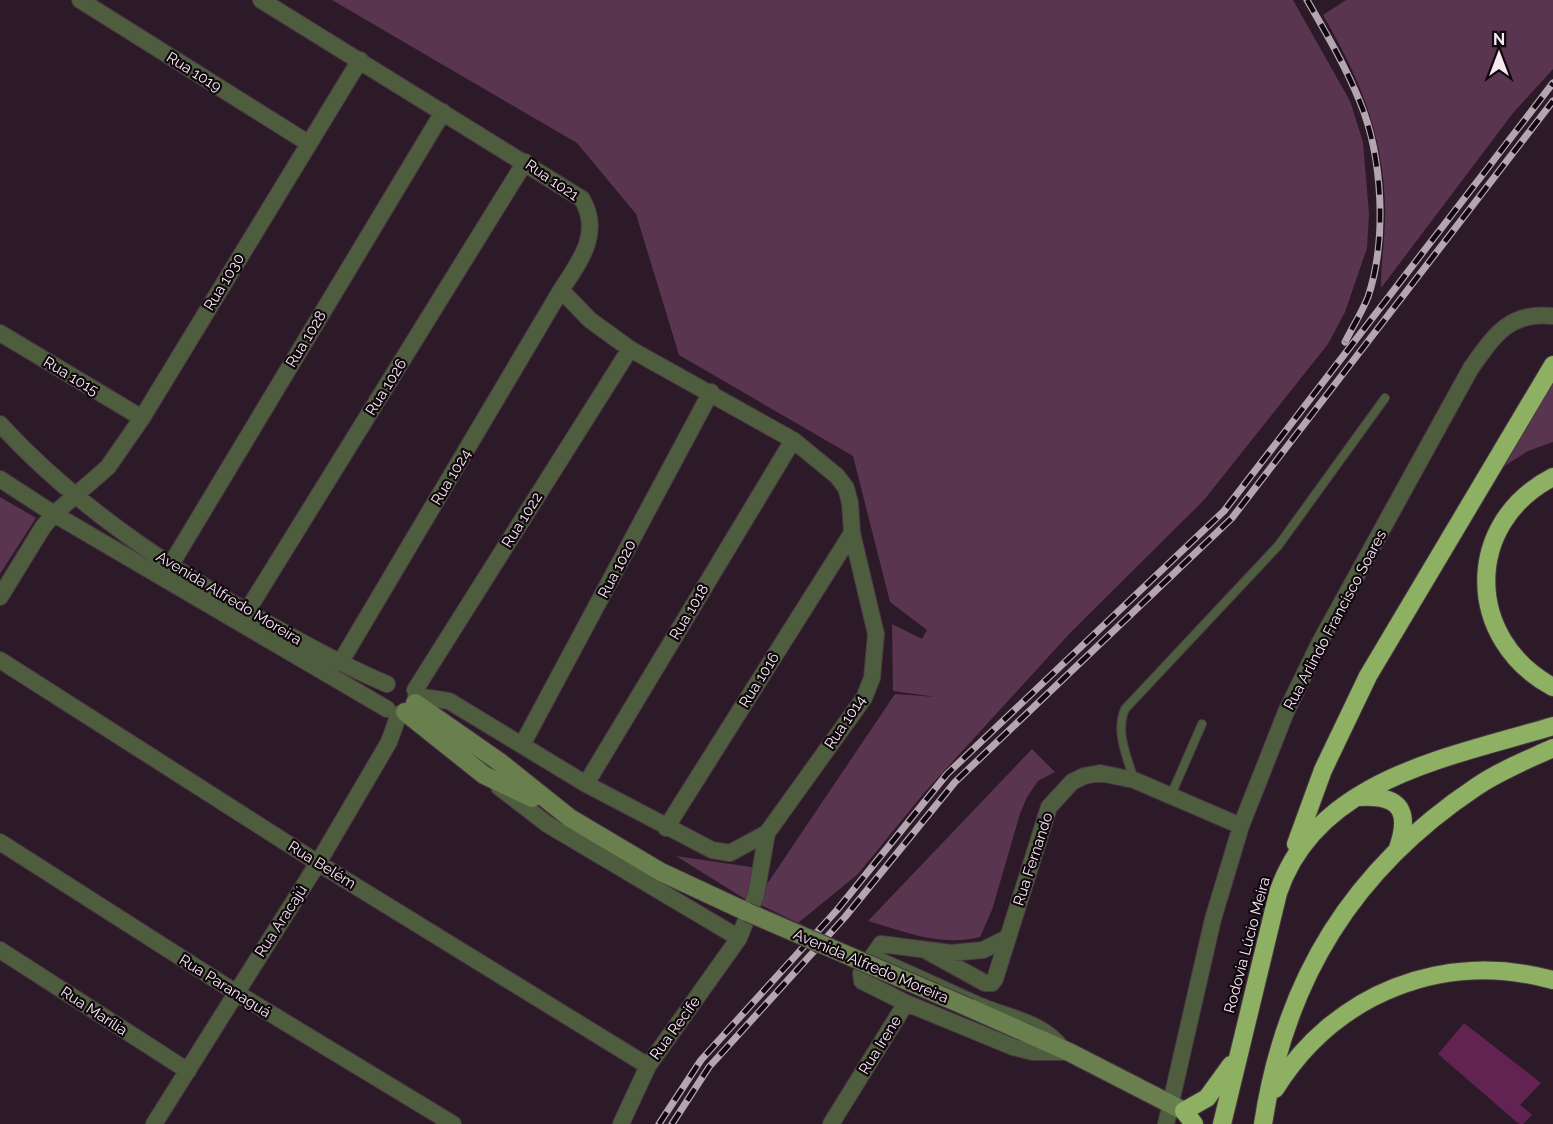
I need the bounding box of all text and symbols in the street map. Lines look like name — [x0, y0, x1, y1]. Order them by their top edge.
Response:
north arrow — [1469, 24, 1529, 84]
text: N — [1493, 30, 1505, 49]
street label: Rua 1019 — [163, 48, 225, 96]
street label: Rua 1021 — [522, 156, 583, 205]
street label: Rua 1030 — [200, 250, 248, 314]
street label: Rua 1028 — [282, 307, 330, 371]
street label: Rua 1015 — [40, 353, 102, 399]
street label: Rua 1026 — [362, 355, 410, 419]
street label: Rua 1024 — [427, 446, 475, 508]
street label: Rua 1022 — [498, 489, 546, 551]
street label: Rua Arlindo Francisco Soares — [1280, 527, 1390, 713]
street label: Rua 1020 — [594, 537, 640, 601]
street label: Avenida Alfredo Moreira — [153, 547, 305, 649]
street label: Rua 1018 — [665, 581, 713, 643]
street label: Rua 1016 — [735, 649, 783, 711]
street label: Rua 1014 — [821, 692, 869, 752]
street label: Rua Fernando — [1009, 810, 1057, 908]
street label: Rua Belém — [285, 837, 359, 893]
street label: Rodovia Lúcio Meira — [1220, 875, 1274, 1015]
street label: Rua Aracajú — [251, 881, 311, 960]
street label: Avenida Alfredo Moreira — [791, 925, 951, 1007]
street label: Rua Paranaguá — [176, 951, 274, 1021]
street label: Rua Marília — [57, 983, 131, 1039]
street label: Rua Recife — [646, 993, 704, 1063]
street label: Rua Irene — [855, 1012, 905, 1078]

